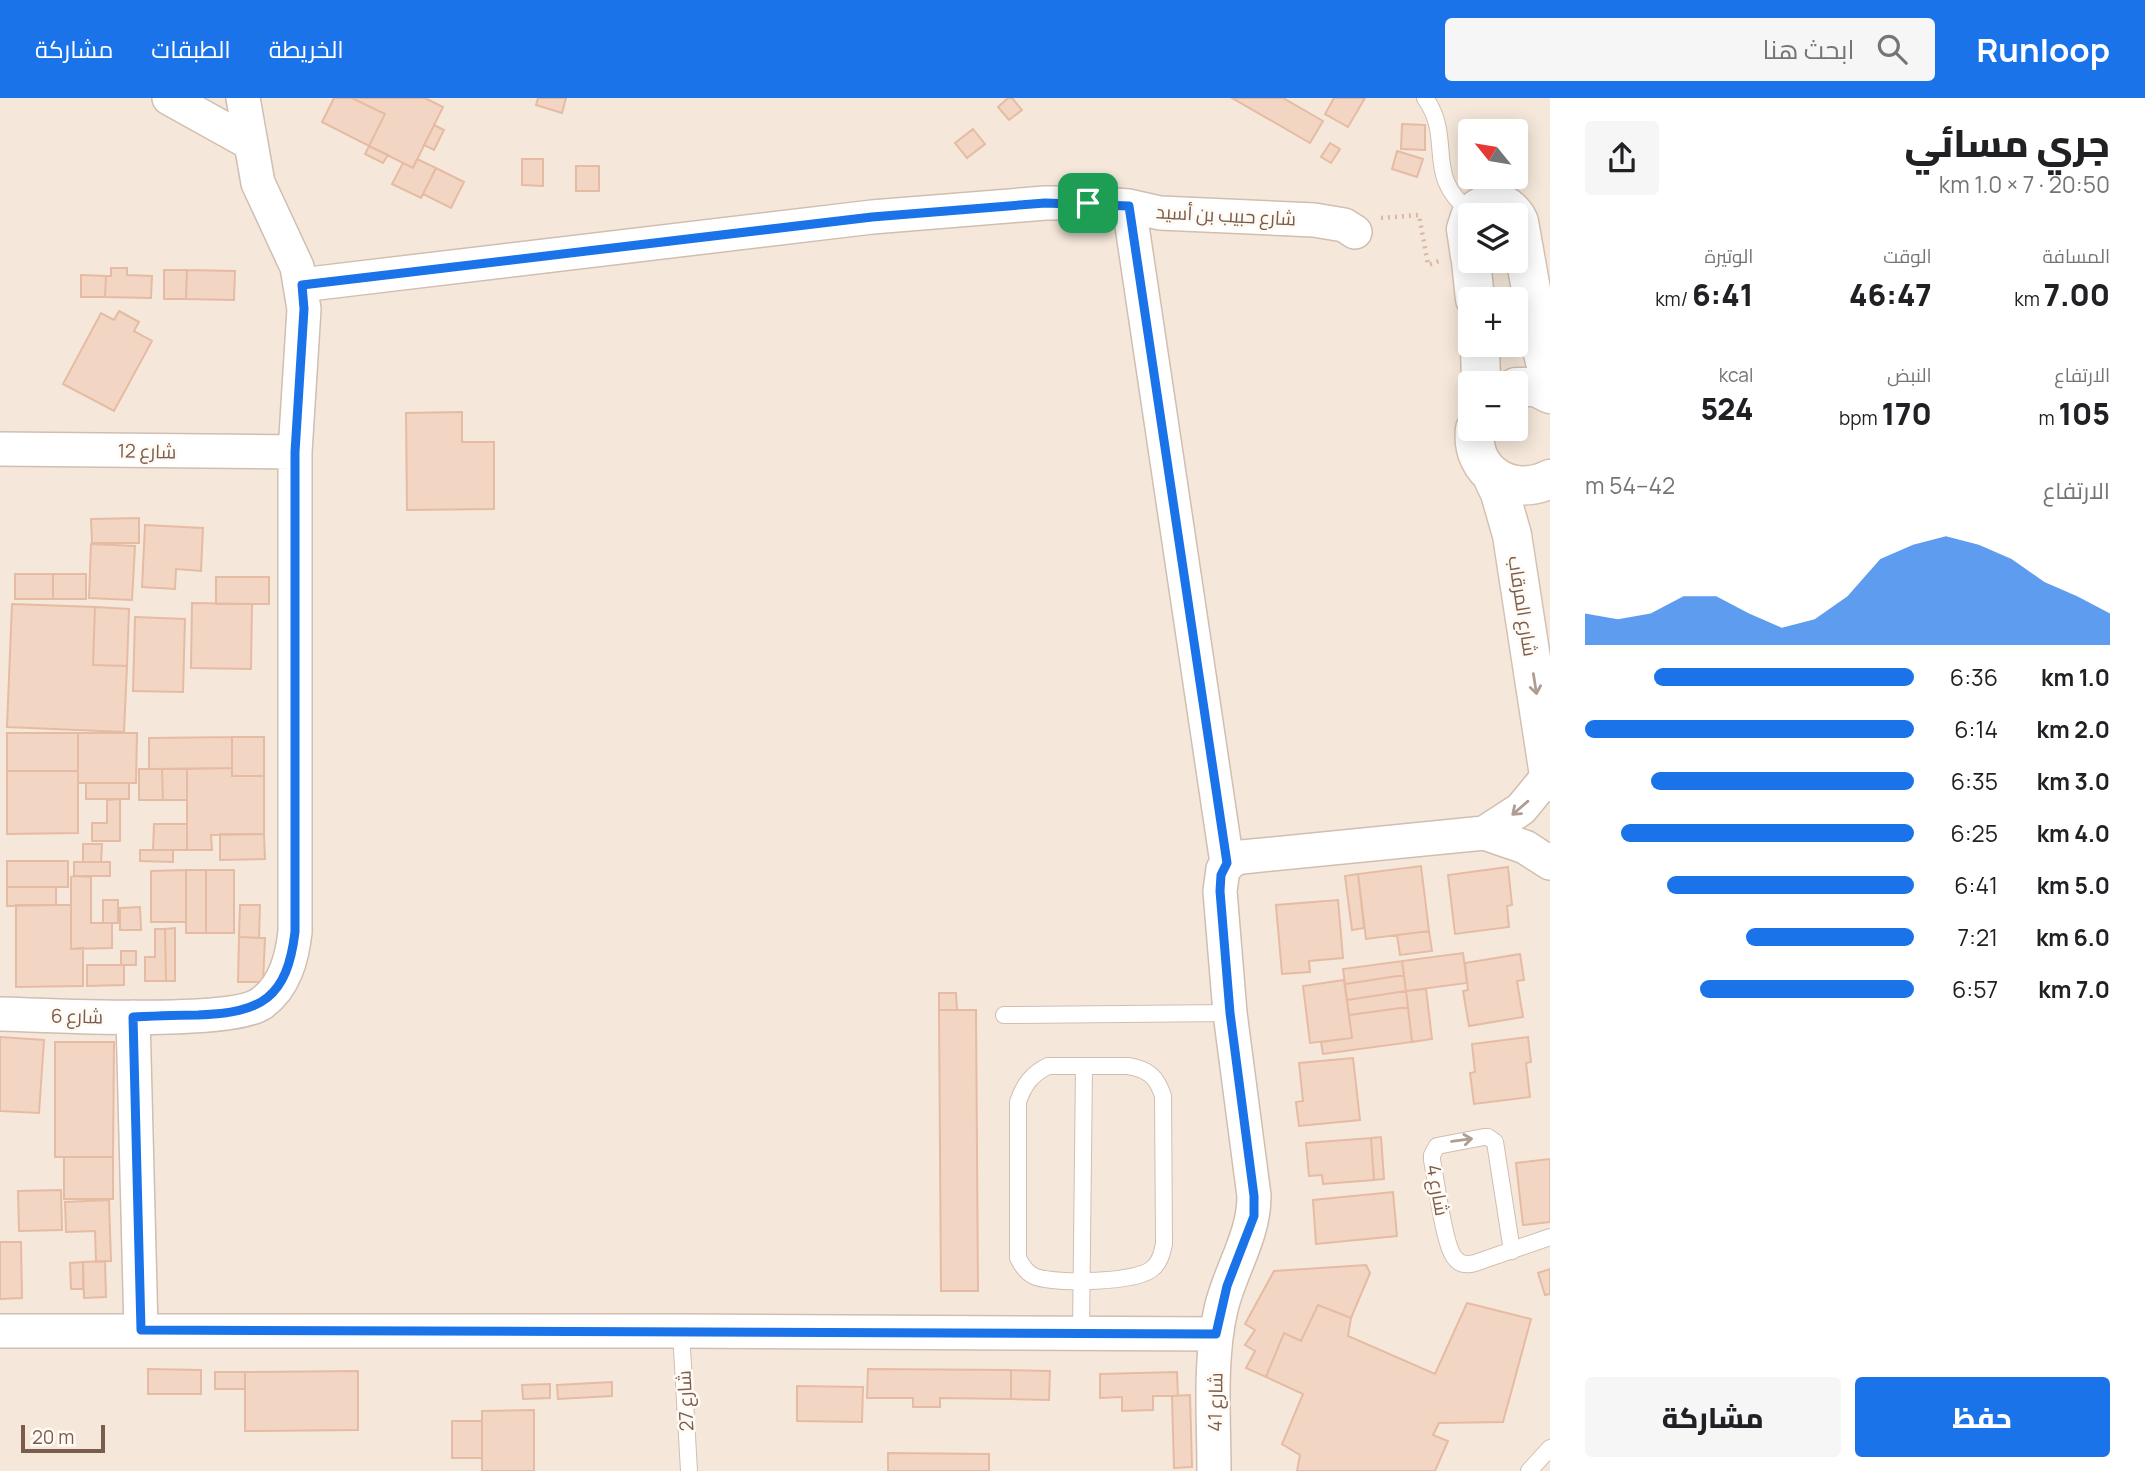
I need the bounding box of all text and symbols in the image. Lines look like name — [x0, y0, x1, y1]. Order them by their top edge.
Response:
search box — [1445, 18, 1935, 81]
text: Runloop — [1977, 27, 2110, 72]
icon: search — [1873, 30, 1911, 68]
text: ابحث هنا — [1762, 31, 1855, 67]
text: مشاركة — [35, 32, 113, 65]
text: الطبقات — [151, 32, 231, 65]
text: الخريطة — [269, 32, 344, 65]
text: جري مسائي — [1905, 116, 2110, 168]
north arrow — [1458, 119, 1528, 189]
map controls — [1458, 119, 1528, 441]
button: share — [1585, 121, 1659, 195]
text: 20:50 · 7 × 1.0 km — [1939, 168, 2110, 200]
pin — [1058, 173, 1118, 233]
icon: arrive — [1069, 184, 1107, 222]
street label: شارع حبيب بن أسيد — [1155, 198, 1297, 233]
button: layers — [1458, 203, 1528, 273]
text: الوتيرة — [1705, 243, 1753, 269]
text: الوقت — [1883, 243, 1932, 269]
text: المسافة — [2042, 243, 2110, 269]
text: 6:41 — [1692, 274, 1753, 315]
text: 46:47 — [1849, 274, 1932, 315]
text: 7.00 — [2044, 274, 2110, 315]
text: /km — [1655, 286, 1692, 312]
text: km — [2014, 286, 2044, 312]
button: + — [1458, 287, 1528, 357]
text: kcal — [1719, 362, 1753, 388]
text: النبض — [1887, 362, 1932, 388]
text: الارتفاع — [2054, 362, 2110, 388]
button: − — [1458, 371, 1528, 441]
text: 524 — [1700, 388, 1753, 429]
text: 170 — [1882, 393, 1932, 434]
text: 105 — [2058, 393, 2110, 434]
text: bpm — [1839, 405, 1882, 431]
text: m — [2039, 405, 2058, 431]
street label: شارع 12 — [117, 437, 177, 466]
text: 42–54 m — [1585, 469, 1675, 501]
text: الارتفاع — [2043, 474, 2110, 506]
street label: شارع المرقاب — [1501, 554, 1544, 658]
text: 6:36 — [1950, 661, 1998, 693]
text: 1.0 km — [2041, 661, 2110, 693]
one-way arrow — [1529, 672, 1542, 695]
text: 6:14 — [1954, 713, 1998, 745]
text: 2.0 km — [2037, 713, 2110, 745]
text: 6:35 — [1951, 765, 1998, 797]
text: 3.0 km — [2037, 765, 2110, 797]
one-way arrow — [1511, 800, 1529, 816]
text: 6:25 — [1950, 817, 1998, 849]
text: 4.0 km — [2037, 817, 2110, 849]
text: 6:41 — [1954, 869, 1998, 901]
text: 5.0 km — [2037, 869, 2110, 901]
text: 7:21 — [1957, 921, 1998, 953]
text: 6.0 km — [2036, 921, 2110, 953]
text: 6:57 — [1952, 973, 1998, 1005]
text: 7.0 km — [2038, 973, 2110, 1005]
street label: شارع 6 — [51, 1003, 103, 1030]
one-way arrow — [1450, 1134, 1473, 1147]
street label: شارع 4 — [1420, 1162, 1455, 1218]
street label: شارع 27 — [670, 1370, 701, 1432]
street label: شارع 41 — [1201, 1372, 1230, 1432]
button: مشاركة — [1585, 1377, 1841, 1457]
button: حفظ — [1855, 1377, 2110, 1457]
scale bar — [21, 1422, 105, 1454]
text: 20 m — [32, 1424, 74, 1450]

